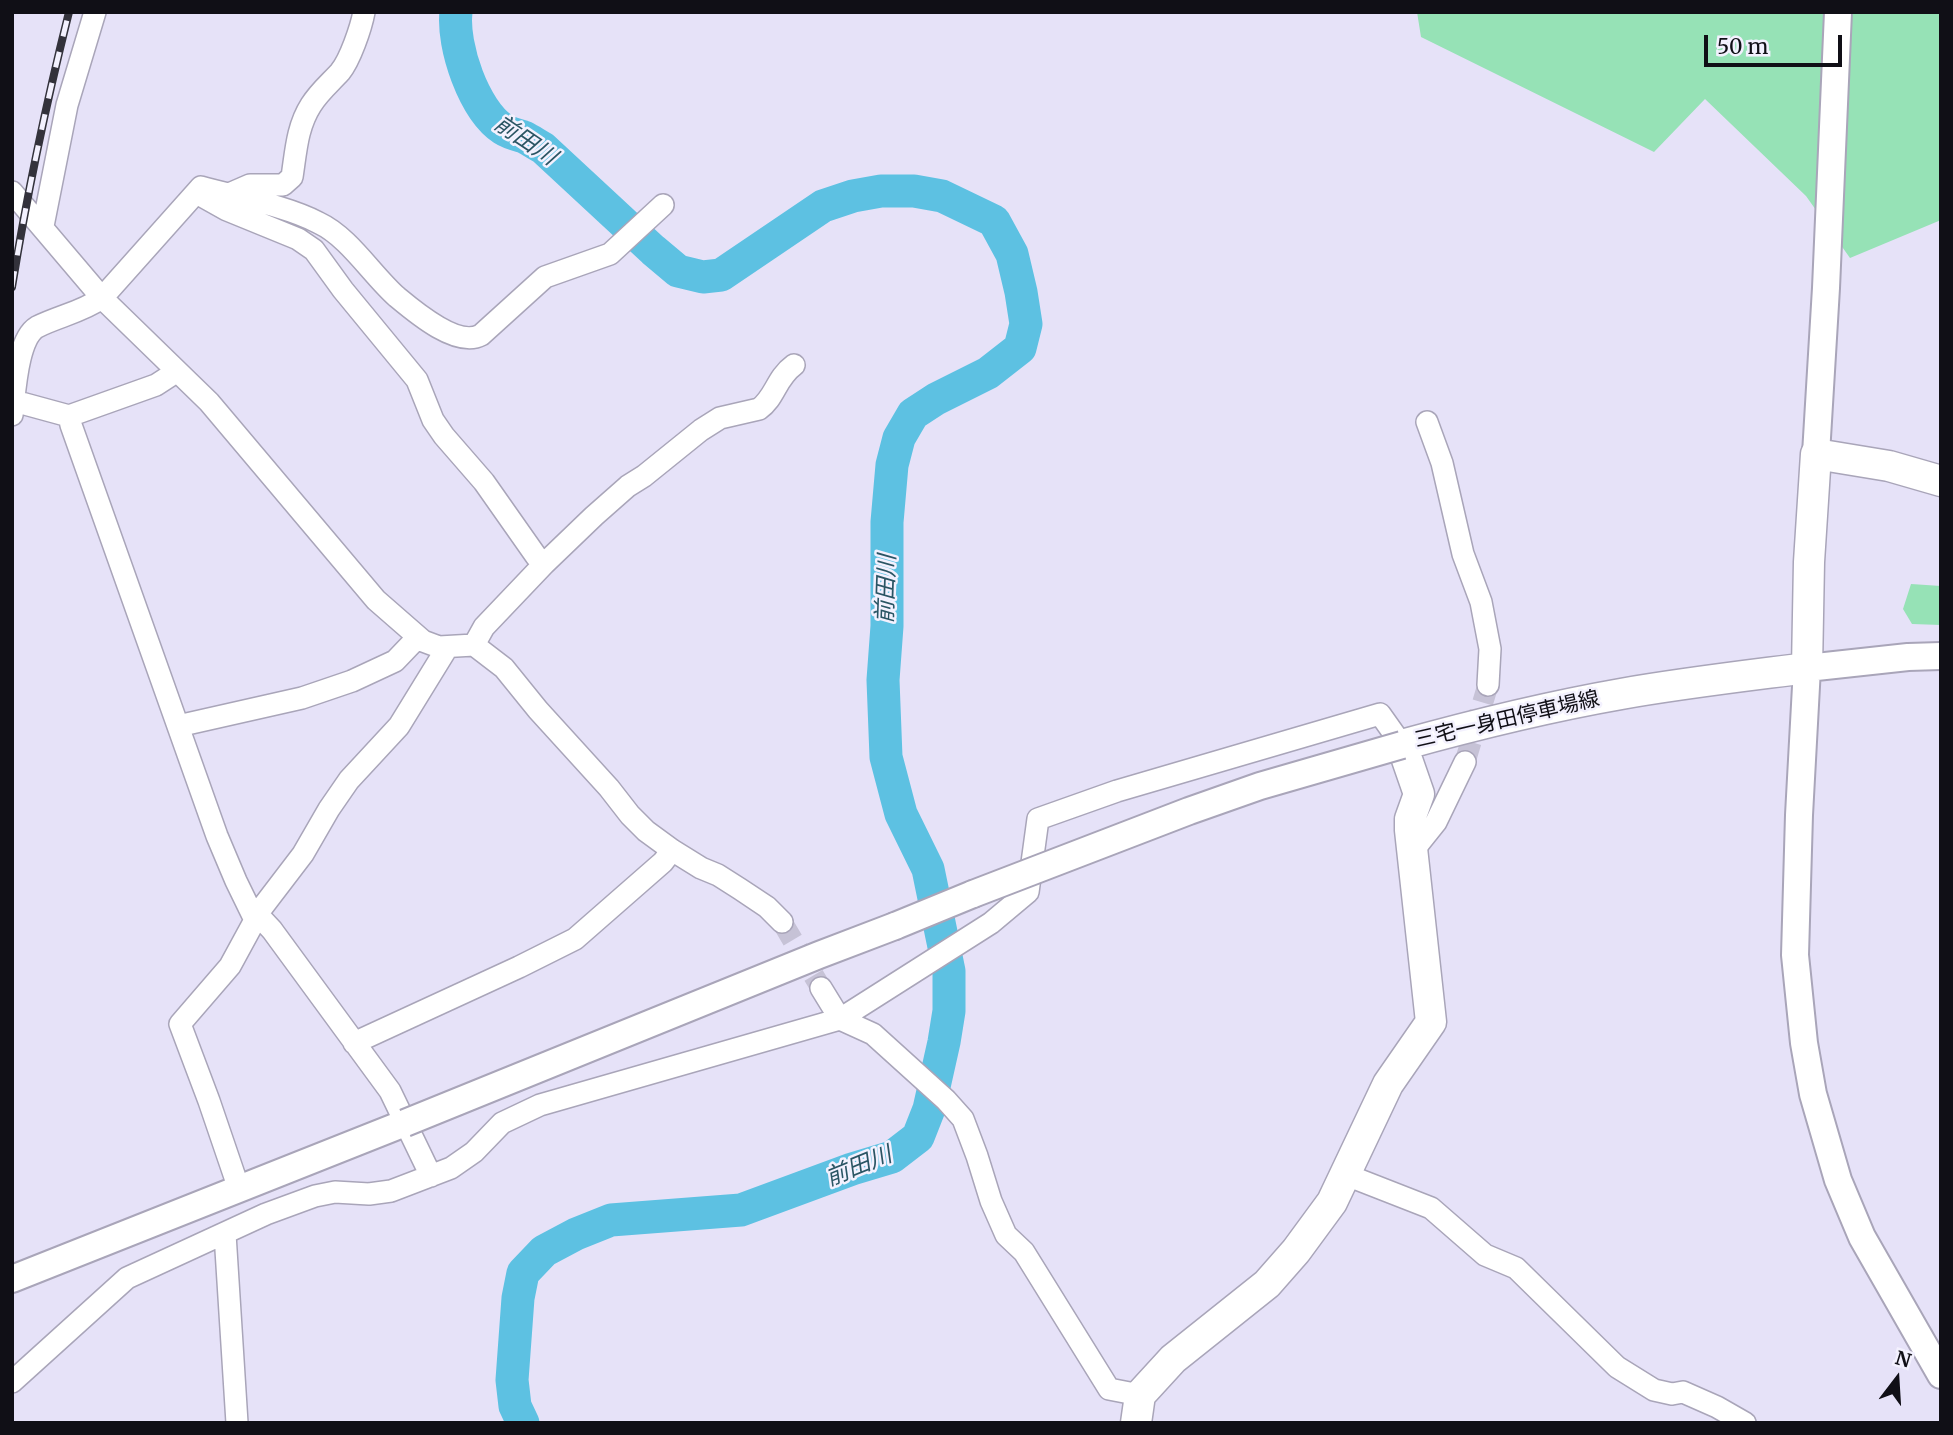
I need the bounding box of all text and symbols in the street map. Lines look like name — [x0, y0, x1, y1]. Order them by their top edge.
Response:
scale bar — [1708, 21, 1846, 65]
text: 50 m — [1717, 33, 1768, 60]
water label: 前田川 — [489, 110, 561, 172]
water label: 前田川 — [872, 554, 902, 624]
street label: 三宅一身田停車場線 — [1412, 686, 1602, 754]
water label: 前田川 — [822, 1141, 896, 1193]
north arrow — [1862, 1344, 1932, 1414]
text: N — [1892, 1345, 1914, 1373]

